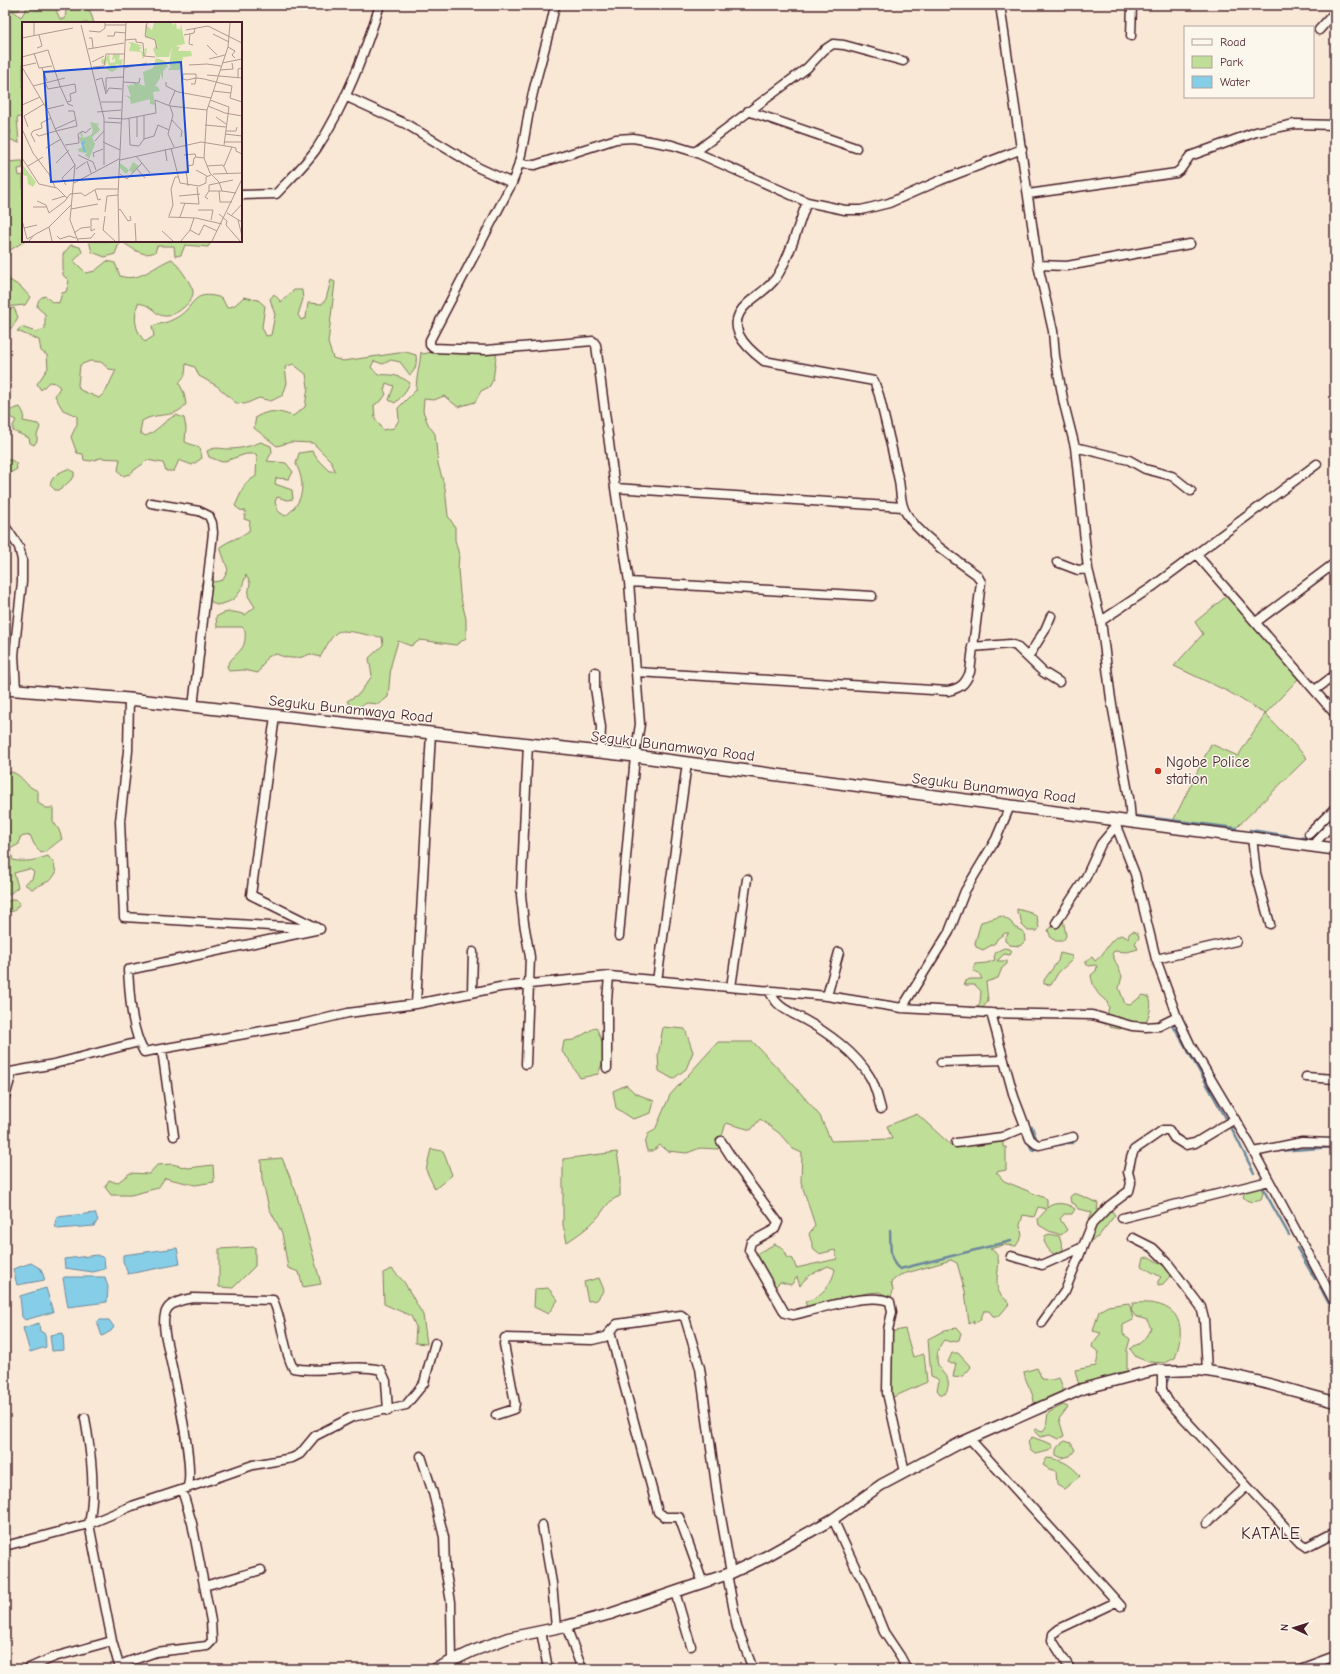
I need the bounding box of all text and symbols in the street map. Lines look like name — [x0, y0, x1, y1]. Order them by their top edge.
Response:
inset map — [22, 22, 242, 242]
legend — [1184, 26, 1314, 98]
text: Road — [1220, 35, 1246, 49]
text: Park — [1220, 55, 1243, 69]
text: Water — [1220, 75, 1250, 89]
street label: Seguku Bunamwaya Road — [268, 691, 434, 727]
street label: Seguku Bunamwaya Road — [590, 727, 756, 765]
place label: Ngobe Police station — [1166, 753, 1250, 788]
marker: Ngobe Police station — [1153, 766, 1163, 776]
street label: Seguku Bunamwaya Road — [911, 769, 1077, 807]
district label: KATALE — [1241, 1524, 1301, 1543]
north arrow — [1274, 1608, 1314, 1648]
text: N — [1278, 1623, 1291, 1631]

